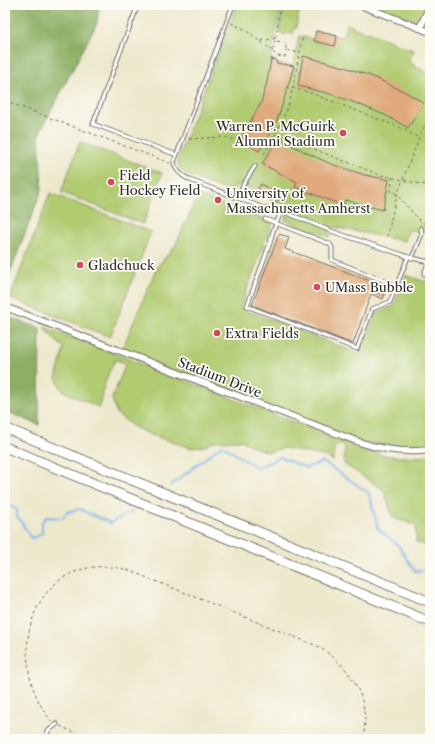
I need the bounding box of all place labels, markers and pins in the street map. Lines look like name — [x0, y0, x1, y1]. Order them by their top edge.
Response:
place label: Warren P. McGuirk Alumni Stadium — [215, 118, 335, 149]
marker: Warren P. McGuirk Alumni Stadium — [338, 128, 348, 138]
place label: Field Hockey Field — [119, 167, 200, 198]
marker: Field Hockey Field — [106, 177, 116, 187]
place label: University of Massachusetts Amherst — [226, 185, 371, 216]
marker: University of Massachusetts Amherst — [213, 195, 223, 205]
place label: Gladchuck — [88, 257, 155, 273]
marker: Gladchuck — [75, 260, 85, 270]
place label: UMass Bubble — [325, 279, 414, 295]
marker: UMass Bubble — [312, 282, 322, 292]
place label: Extra Fields — [225, 325, 299, 341]
marker: Extra Fields — [212, 328, 222, 338]

